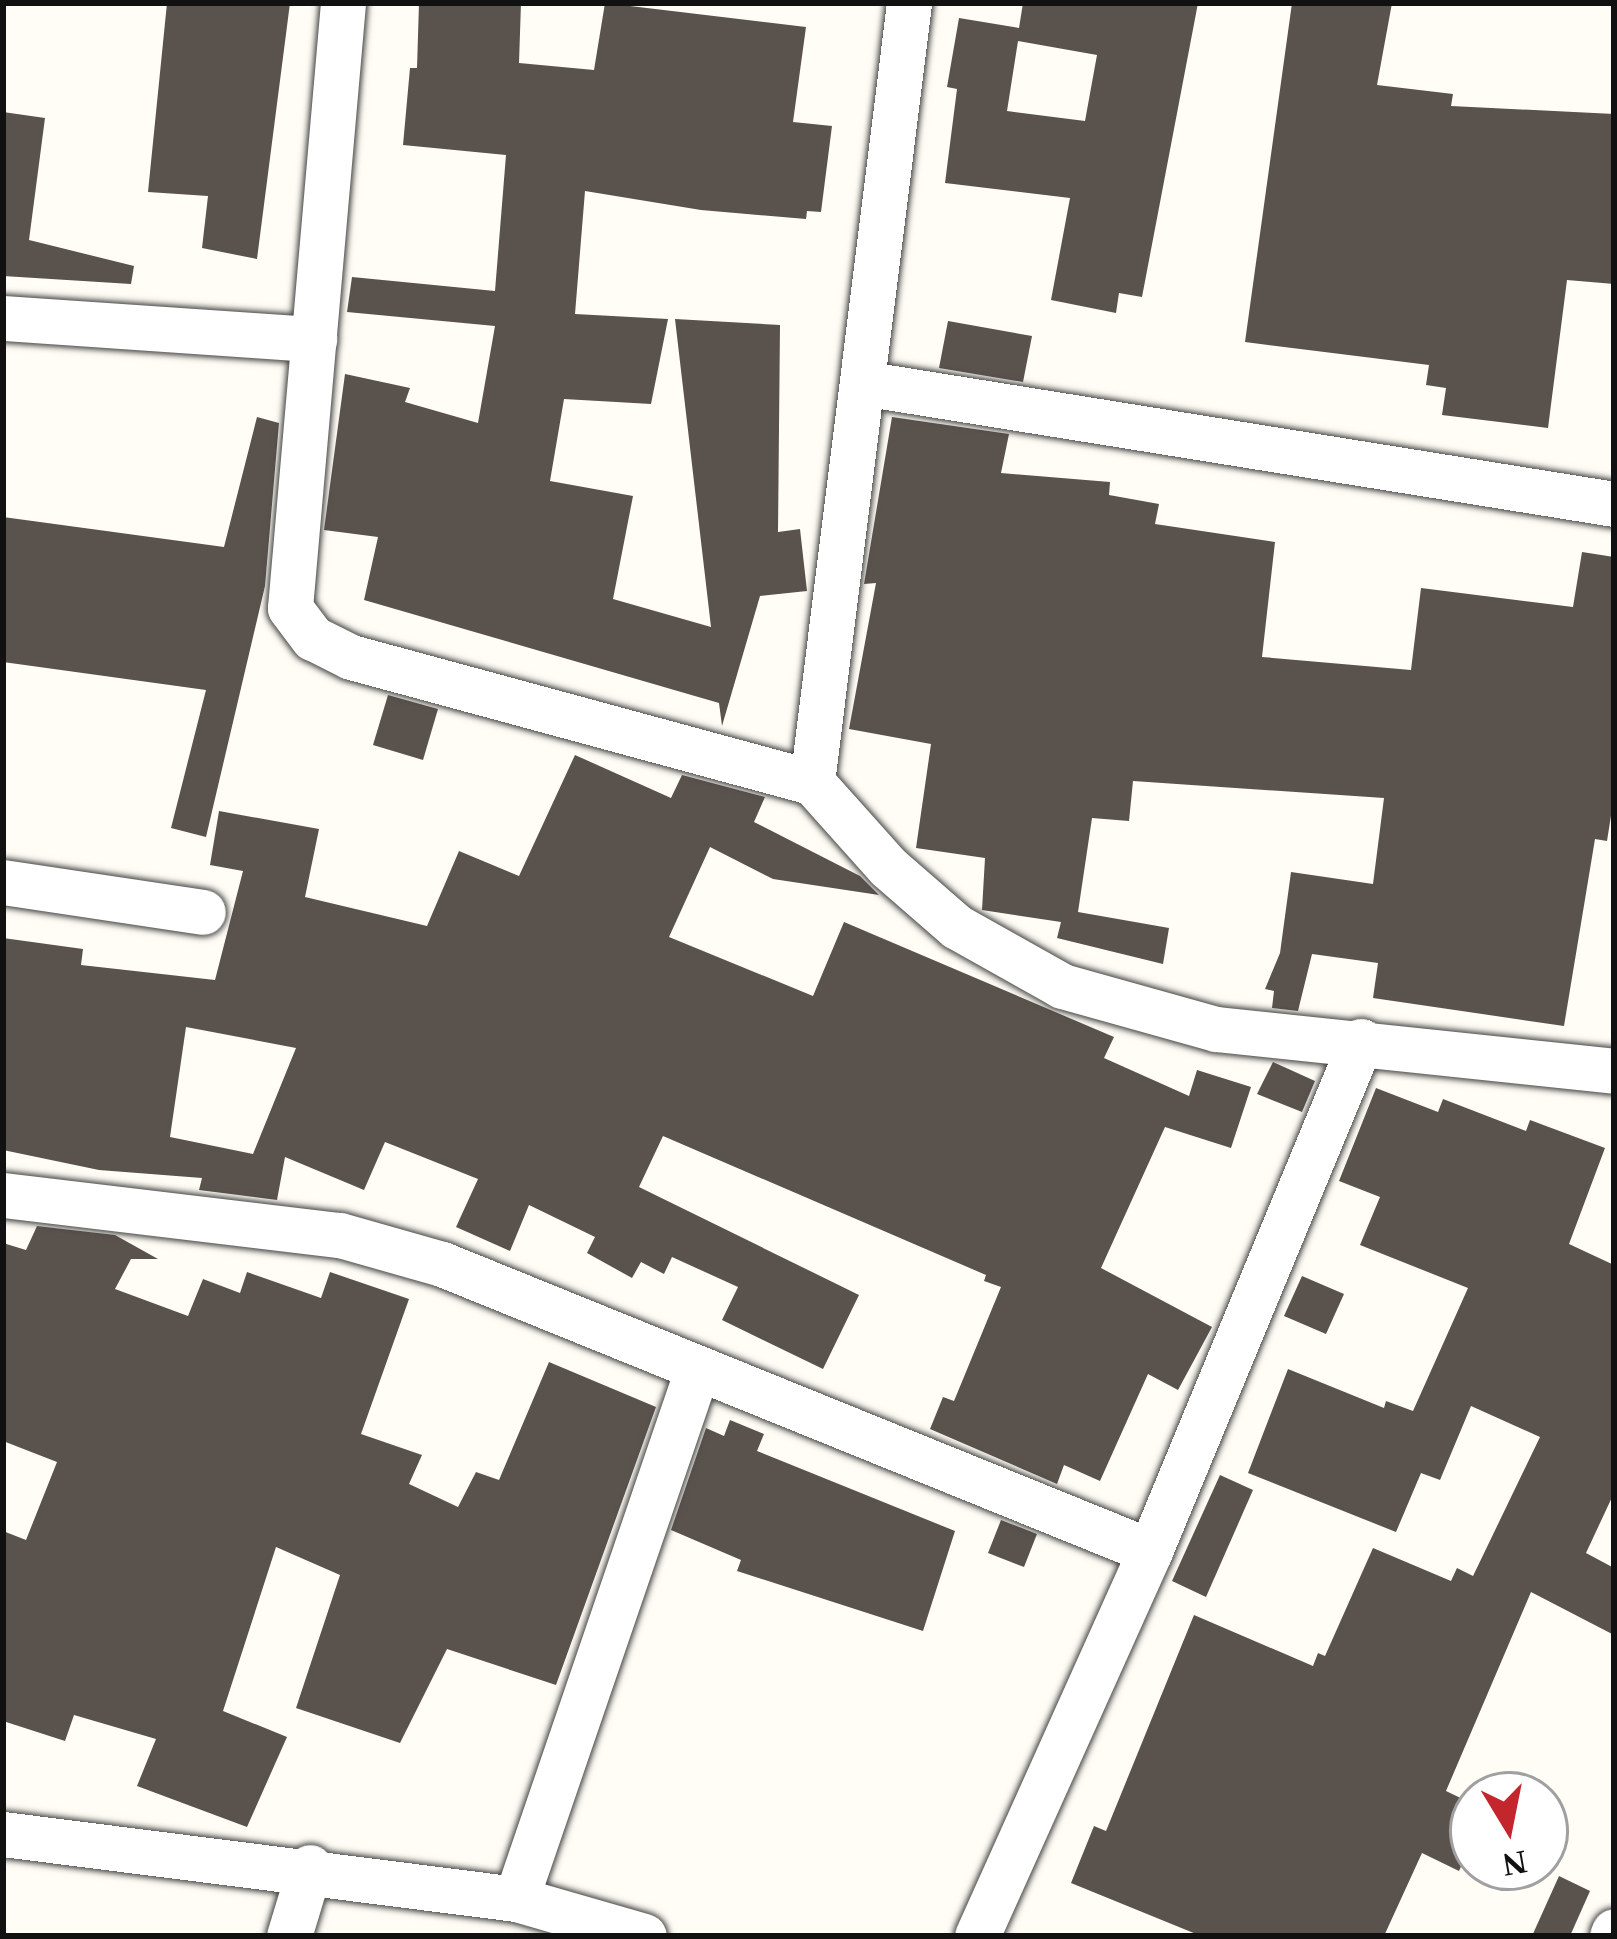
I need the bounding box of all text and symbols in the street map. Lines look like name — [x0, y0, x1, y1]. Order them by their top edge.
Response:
north arrow — [1449, 1771, 1569, 1891]
text: N — [1500, 1844, 1530, 1883]

